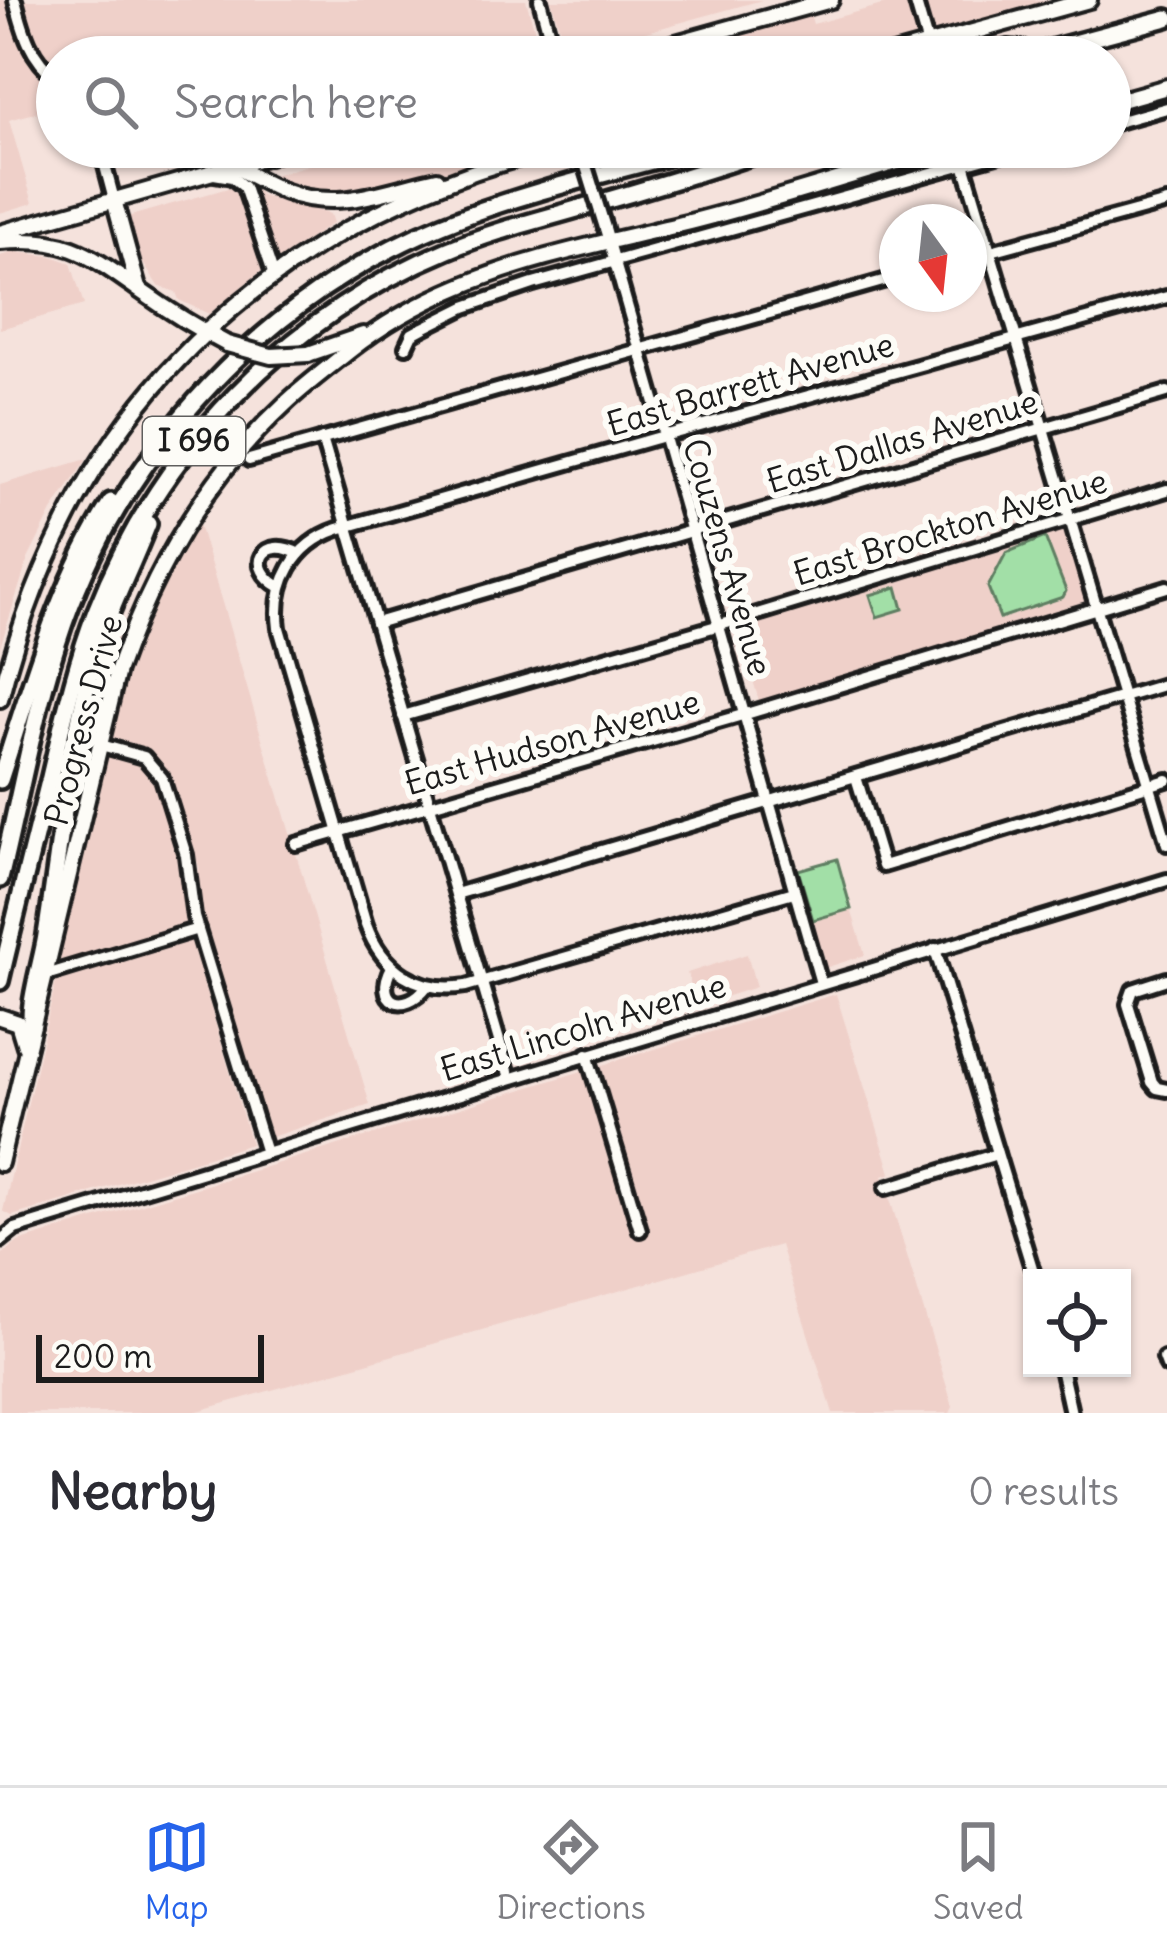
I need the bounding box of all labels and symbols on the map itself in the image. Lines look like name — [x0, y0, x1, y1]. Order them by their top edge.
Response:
north arrow — [879, 204, 987, 312]
street label: East Barrett Avenue — [602, 323, 898, 445]
street label: East Dallas Avenue — [761, 380, 1043, 502]
road number: I 696 — [143, 417, 245, 465]
street label: Couzens Avenue — [674, 434, 782, 680]
street label: East Brockton Avenue — [788, 459, 1112, 595]
street label: Progress Drive — [35, 610, 131, 830]
street label: East Hudson Avenue — [400, 680, 704, 804]
street label: East Lincoln Avenue — [435, 964, 731, 1090]
scale bar — [36, 1329, 264, 1382]

